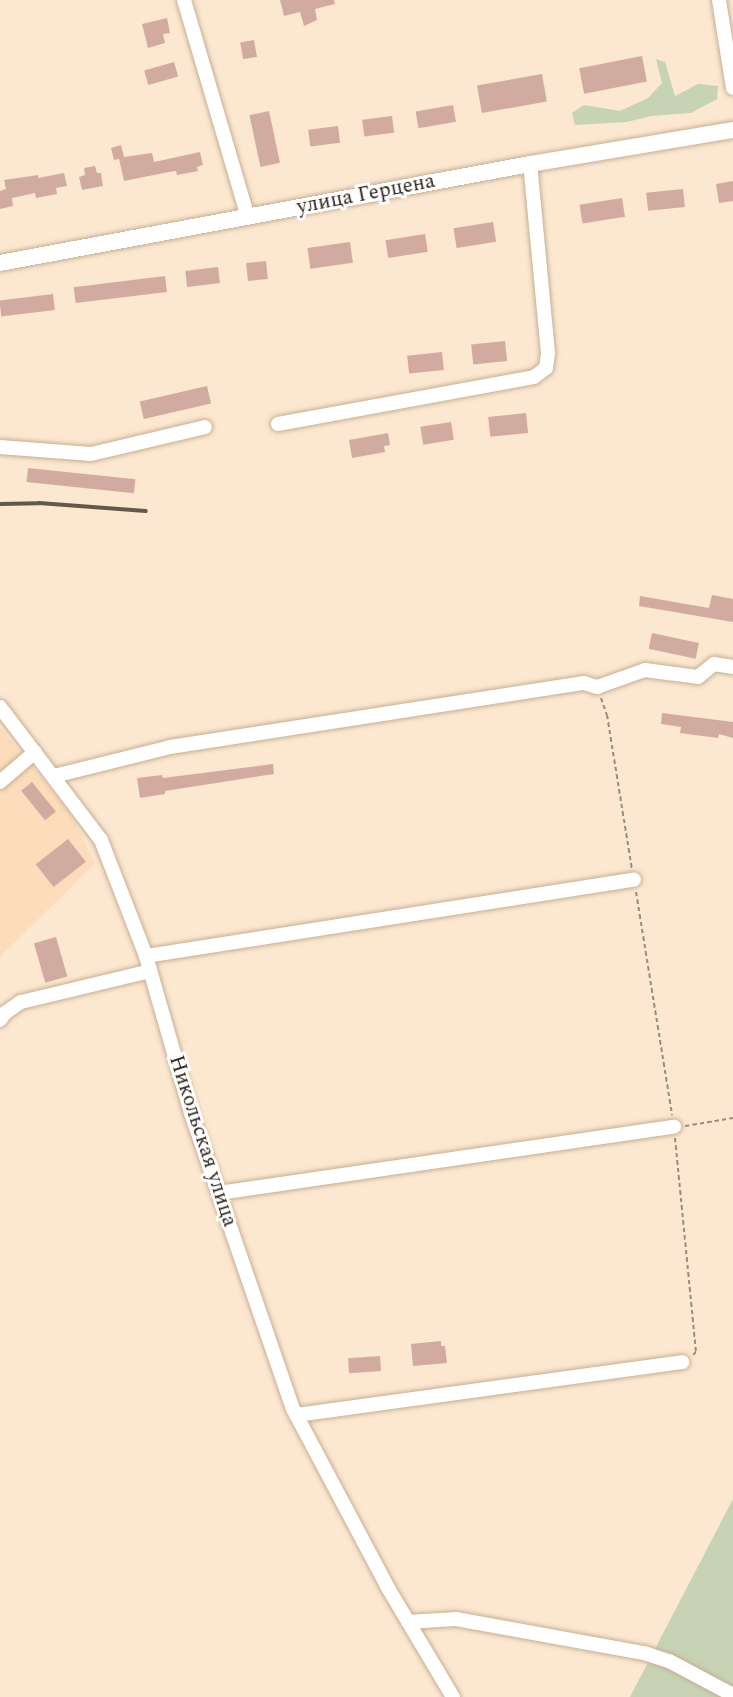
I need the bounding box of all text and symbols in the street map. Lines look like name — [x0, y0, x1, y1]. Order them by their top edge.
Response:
street label: улица Герцена — [295, 168, 437, 220]
street label: Никольская улица — [163, 1052, 243, 1230]

